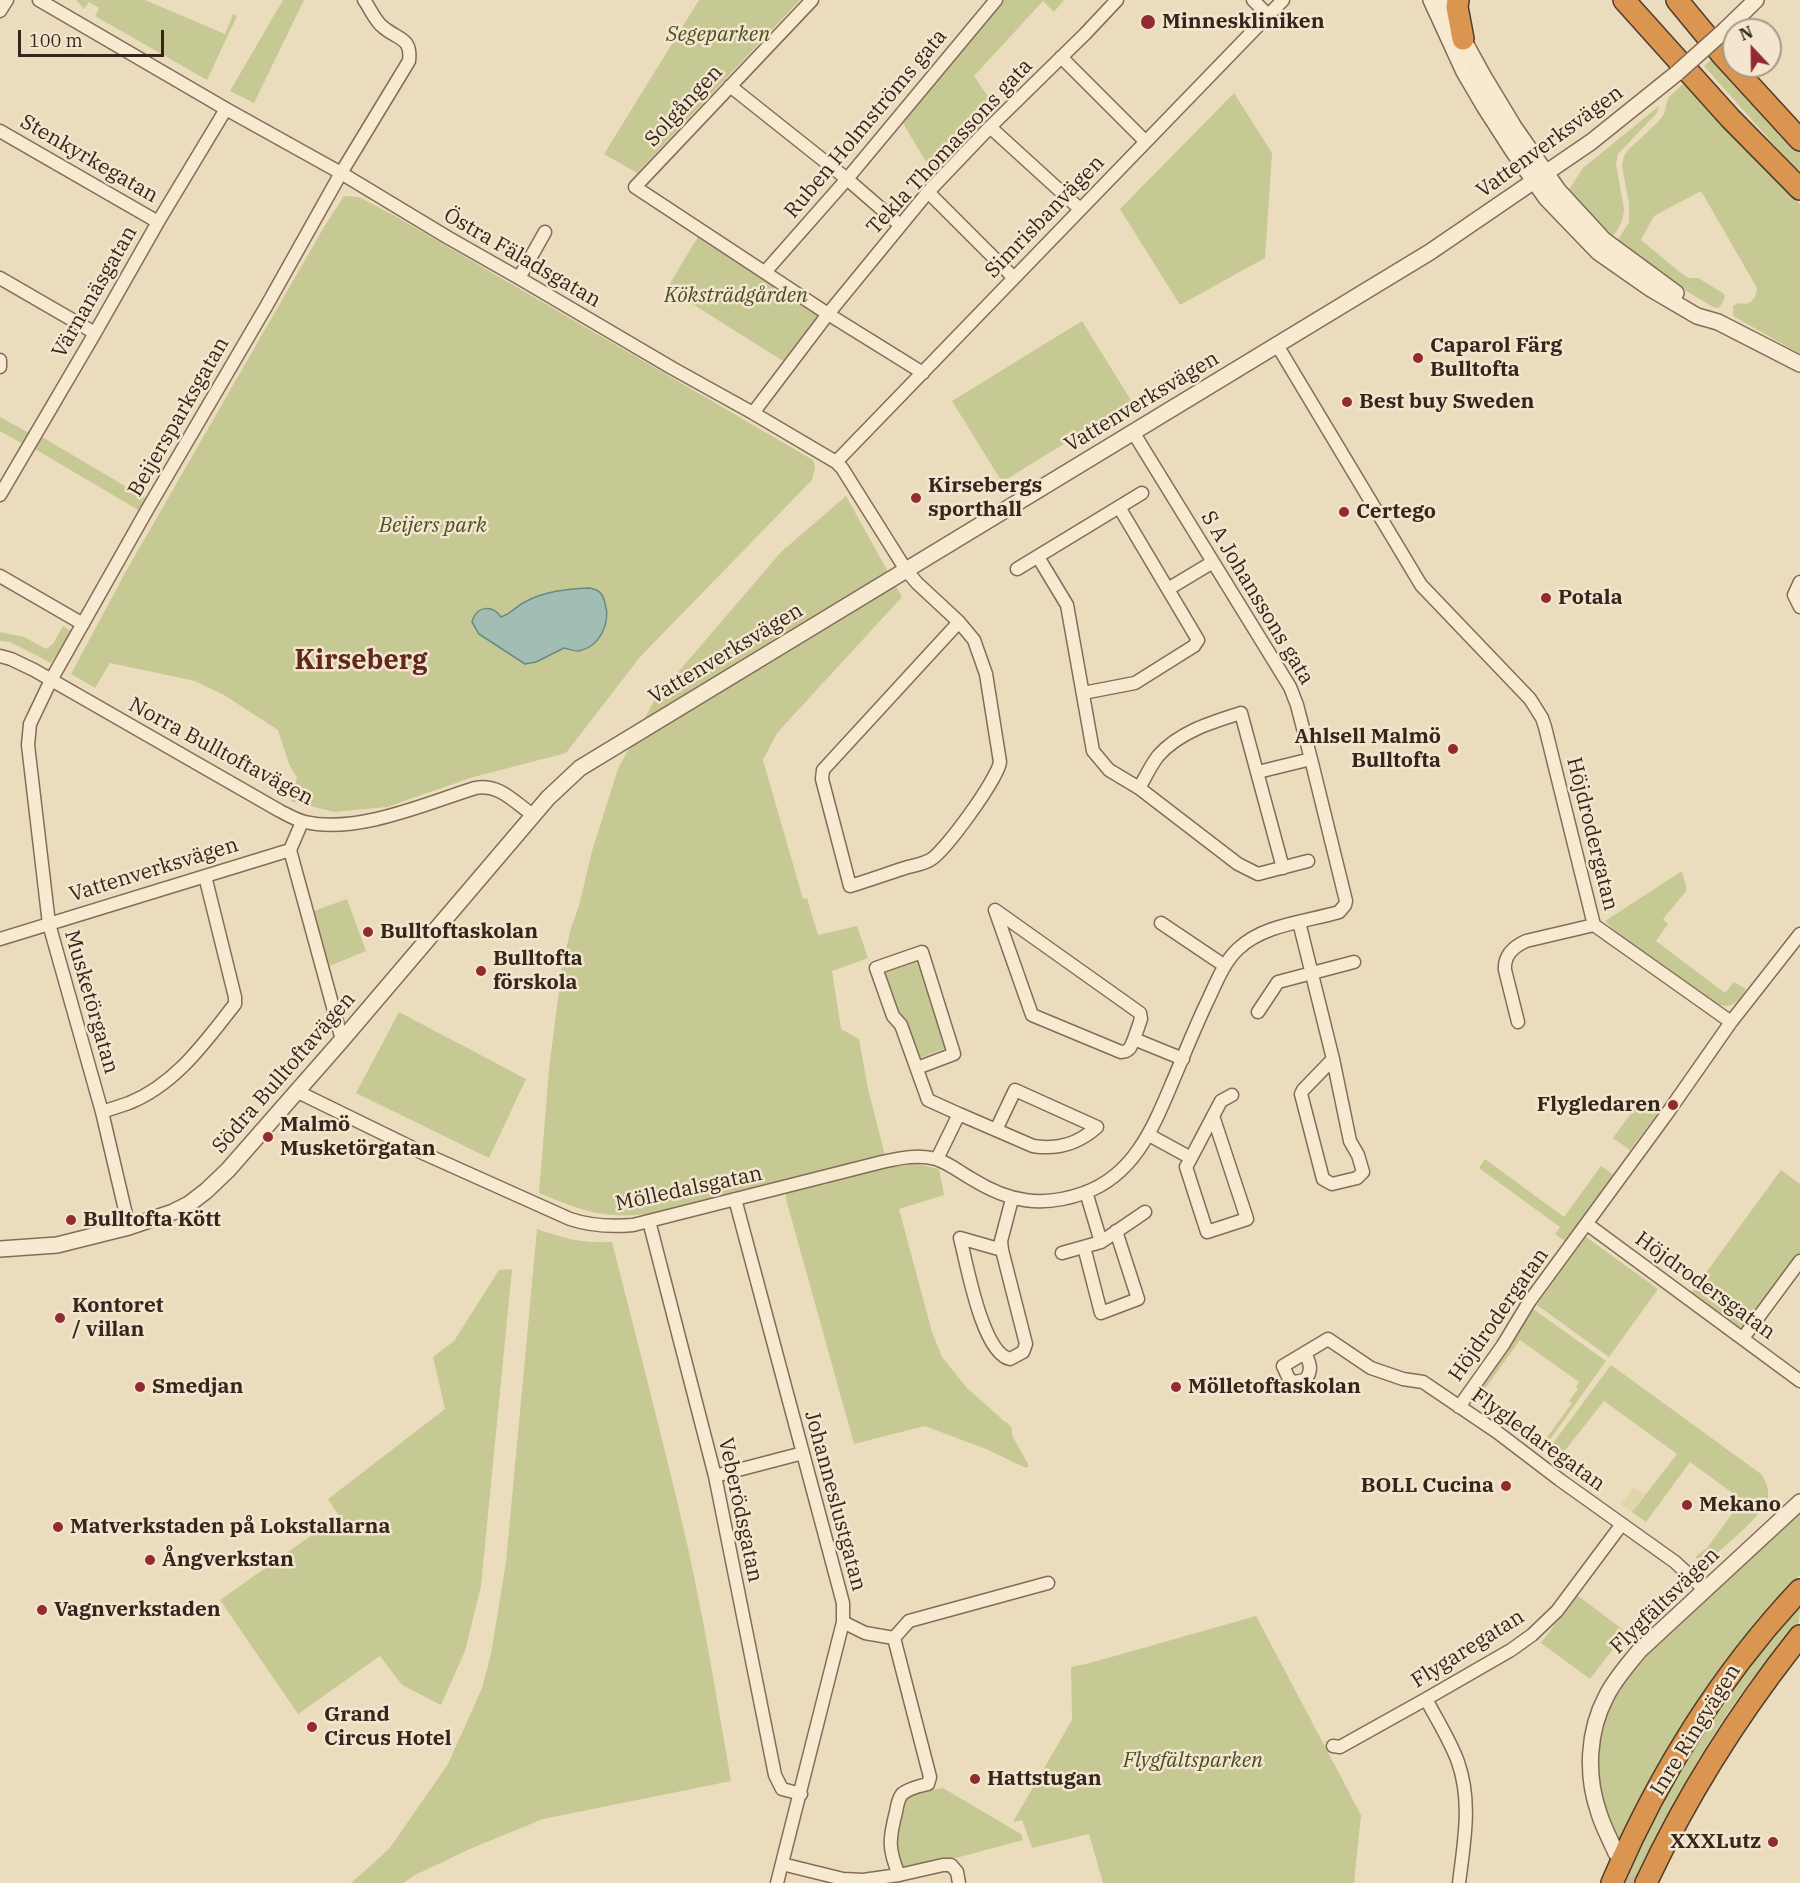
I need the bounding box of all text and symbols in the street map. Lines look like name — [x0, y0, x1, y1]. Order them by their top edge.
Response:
place label: Minneskliniken — [1162, 9, 1325, 35]
marker: Minneskliniken — [1139, 13, 1157, 31]
scale bar — [21, 18, 166, 56]
north arrow — [1722, 18, 1782, 78]
park label: Segeparken — [666, 22, 770, 48]
text: N — [1736, 22, 1756, 45]
street label: Ruben Holmströms gata — [779, 24, 953, 224]
text: 100 m — [29, 29, 83, 52]
street label: Tekla Thomassons gata — [862, 54, 1038, 240]
street label: Solgången — [640, 60, 728, 152]
street label: Vattenverksvägen — [1472, 80, 1628, 204]
street label: Stenkyrkegatan — [15, 109, 163, 209]
street label: Simrisbanvägen — [980, 150, 1110, 284]
street label: Östra Fäladsgatan — [439, 203, 605, 313]
street label: Värnanäsgatan — [47, 222, 143, 362]
park label: Köksträdgården — [664, 283, 808, 309]
street label: Beijersparksgatan — [123, 333, 235, 501]
place label: Caparol Färg Bulltofta — [1430, 333, 1563, 383]
street label: Vattenverksvägen — [1060, 346, 1224, 458]
marker: Caparol Färg Bulltofta — [1411, 351, 1425, 365]
place label: Best buy Sweden — [1359, 389, 1534, 415]
marker: Best buy Sweden — [1340, 395, 1354, 409]
place label: Kirsebergs sporthall — [928, 473, 1042, 523]
marker: Kirsebergs sporthall — [909, 491, 923, 505]
place label: Certego — [1356, 499, 1436, 525]
marker: Certego — [1337, 505, 1351, 519]
street label: S A Johanssons gata — [1195, 507, 1319, 689]
park label: Beijers park — [379, 513, 487, 539]
place label: Potala — [1558, 585, 1623, 611]
marker: Potala — [1539, 591, 1553, 605]
street label: Vattenverksvägen — [644, 598, 808, 710]
district label: Kirseberg — [294, 645, 428, 677]
street label: Norra Bulltoftavägen — [124, 693, 318, 811]
place label: Ahlsell Malmö Bulltofta — [1294, 724, 1441, 774]
marker: Ahlsell Malmö Bulltofta — [1446, 742, 1460, 756]
street label: Höjdrodergatan — [1561, 755, 1623, 913]
street label: Vattenverksvägen — [67, 832, 241, 908]
place label: Bulltoftaskolan — [380, 919, 538, 945]
marker: Bulltoftaskolan — [361, 925, 375, 939]
street label: Musketörgatan — [58, 927, 124, 1077]
place label: Bulltofta förskola — [493, 946, 583, 996]
marker: Bulltofta förskola — [474, 964, 488, 978]
street label: Södra Bulltoftavägen — [207, 987, 361, 1159]
place label: Flygledaren — [1537, 1092, 1661, 1118]
marker: Flygledaren — [1666, 1098, 1680, 1112]
place label: Malmö Musketörgatan — [280, 1112, 436, 1162]
marker: Malmö Musketörgatan — [261, 1130, 275, 1144]
street label: Mölledalsgatan — [613, 1161, 765, 1217]
place label: Bulltofta Kött — [83, 1207, 221, 1233]
marker: Bulltofta Kött — [64, 1213, 78, 1227]
street label: Höjdrodersgatan — [1630, 1227, 1780, 1345]
street label: Höjdrodergatan — [1444, 1243, 1554, 1387]
place label: Kontoret / villan — [72, 1293, 164, 1343]
marker: Kontoret / villan — [53, 1311, 67, 1325]
place label: Smedjan — [152, 1374, 243, 1400]
place label: Mölletoftaskolan — [1188, 1374, 1361, 1400]
marker: Smedjan — [133, 1380, 147, 1394]
marker: Mölletoftaskolan — [1169, 1380, 1183, 1394]
street label: Flygledaregatan — [1466, 1383, 1610, 1497]
street label: Johanneslustgatan — [799, 1408, 871, 1594]
street label: Veberödsgatan — [712, 1435, 768, 1585]
place label: BOLL Cucina — [1361, 1473, 1494, 1499]
marker: BOLL Cucina — [1499, 1479, 1513, 1493]
place label: Mekano — [1699, 1492, 1781, 1518]
marker: Mekano — [1680, 1498, 1694, 1512]
place label: Matverkstaden på Lokstallarna — [70, 1514, 390, 1540]
marker: Matverkstaden på Lokstallarna — [51, 1520, 65, 1534]
street label: Flygfältsvägen — [1605, 1542, 1725, 1660]
place label: Ångverkstan — [162, 1547, 294, 1573]
marker: Ångverkstan — [143, 1553, 157, 1567]
place label: Vagnverkstaden — [54, 1597, 221, 1623]
marker: Vagnverkstaden — [35, 1603, 49, 1617]
street label: Flygaregatan — [1407, 1604, 1529, 1694]
street label: Inre Ringvägen — [1646, 1660, 1746, 1800]
place label: Grand Circus Hotel — [324, 1702, 452, 1752]
marker: Grand Circus Hotel — [305, 1720, 319, 1734]
park label: Flygfältsparken — [1123, 1748, 1263, 1774]
place label: Hattstugan — [987, 1766, 1102, 1792]
marker: Hattstugan — [968, 1772, 982, 1786]
place label: XXXLutz — [1670, 1829, 1761, 1855]
marker: XXXLutz — [1766, 1835, 1780, 1849]

